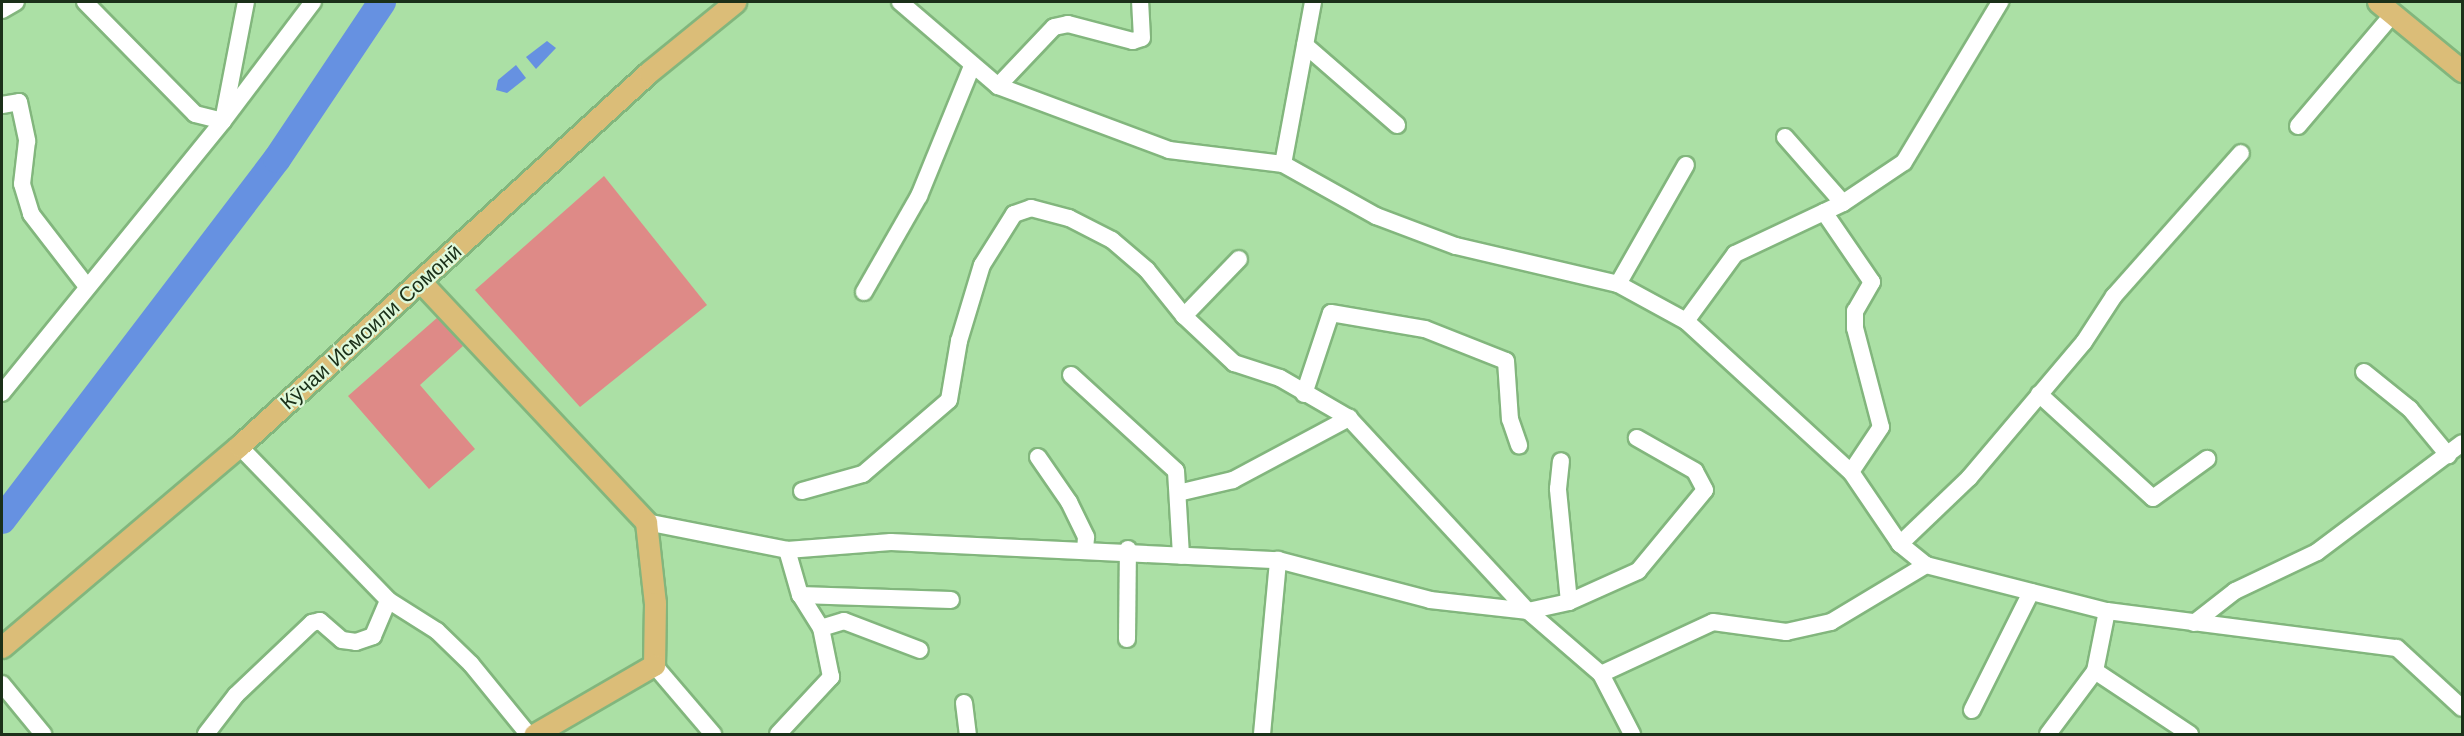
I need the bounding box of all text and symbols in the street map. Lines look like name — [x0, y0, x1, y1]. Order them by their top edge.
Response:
street label: Кӯчаи Исмоили Сомонӣ — [275, 239, 467, 415]

